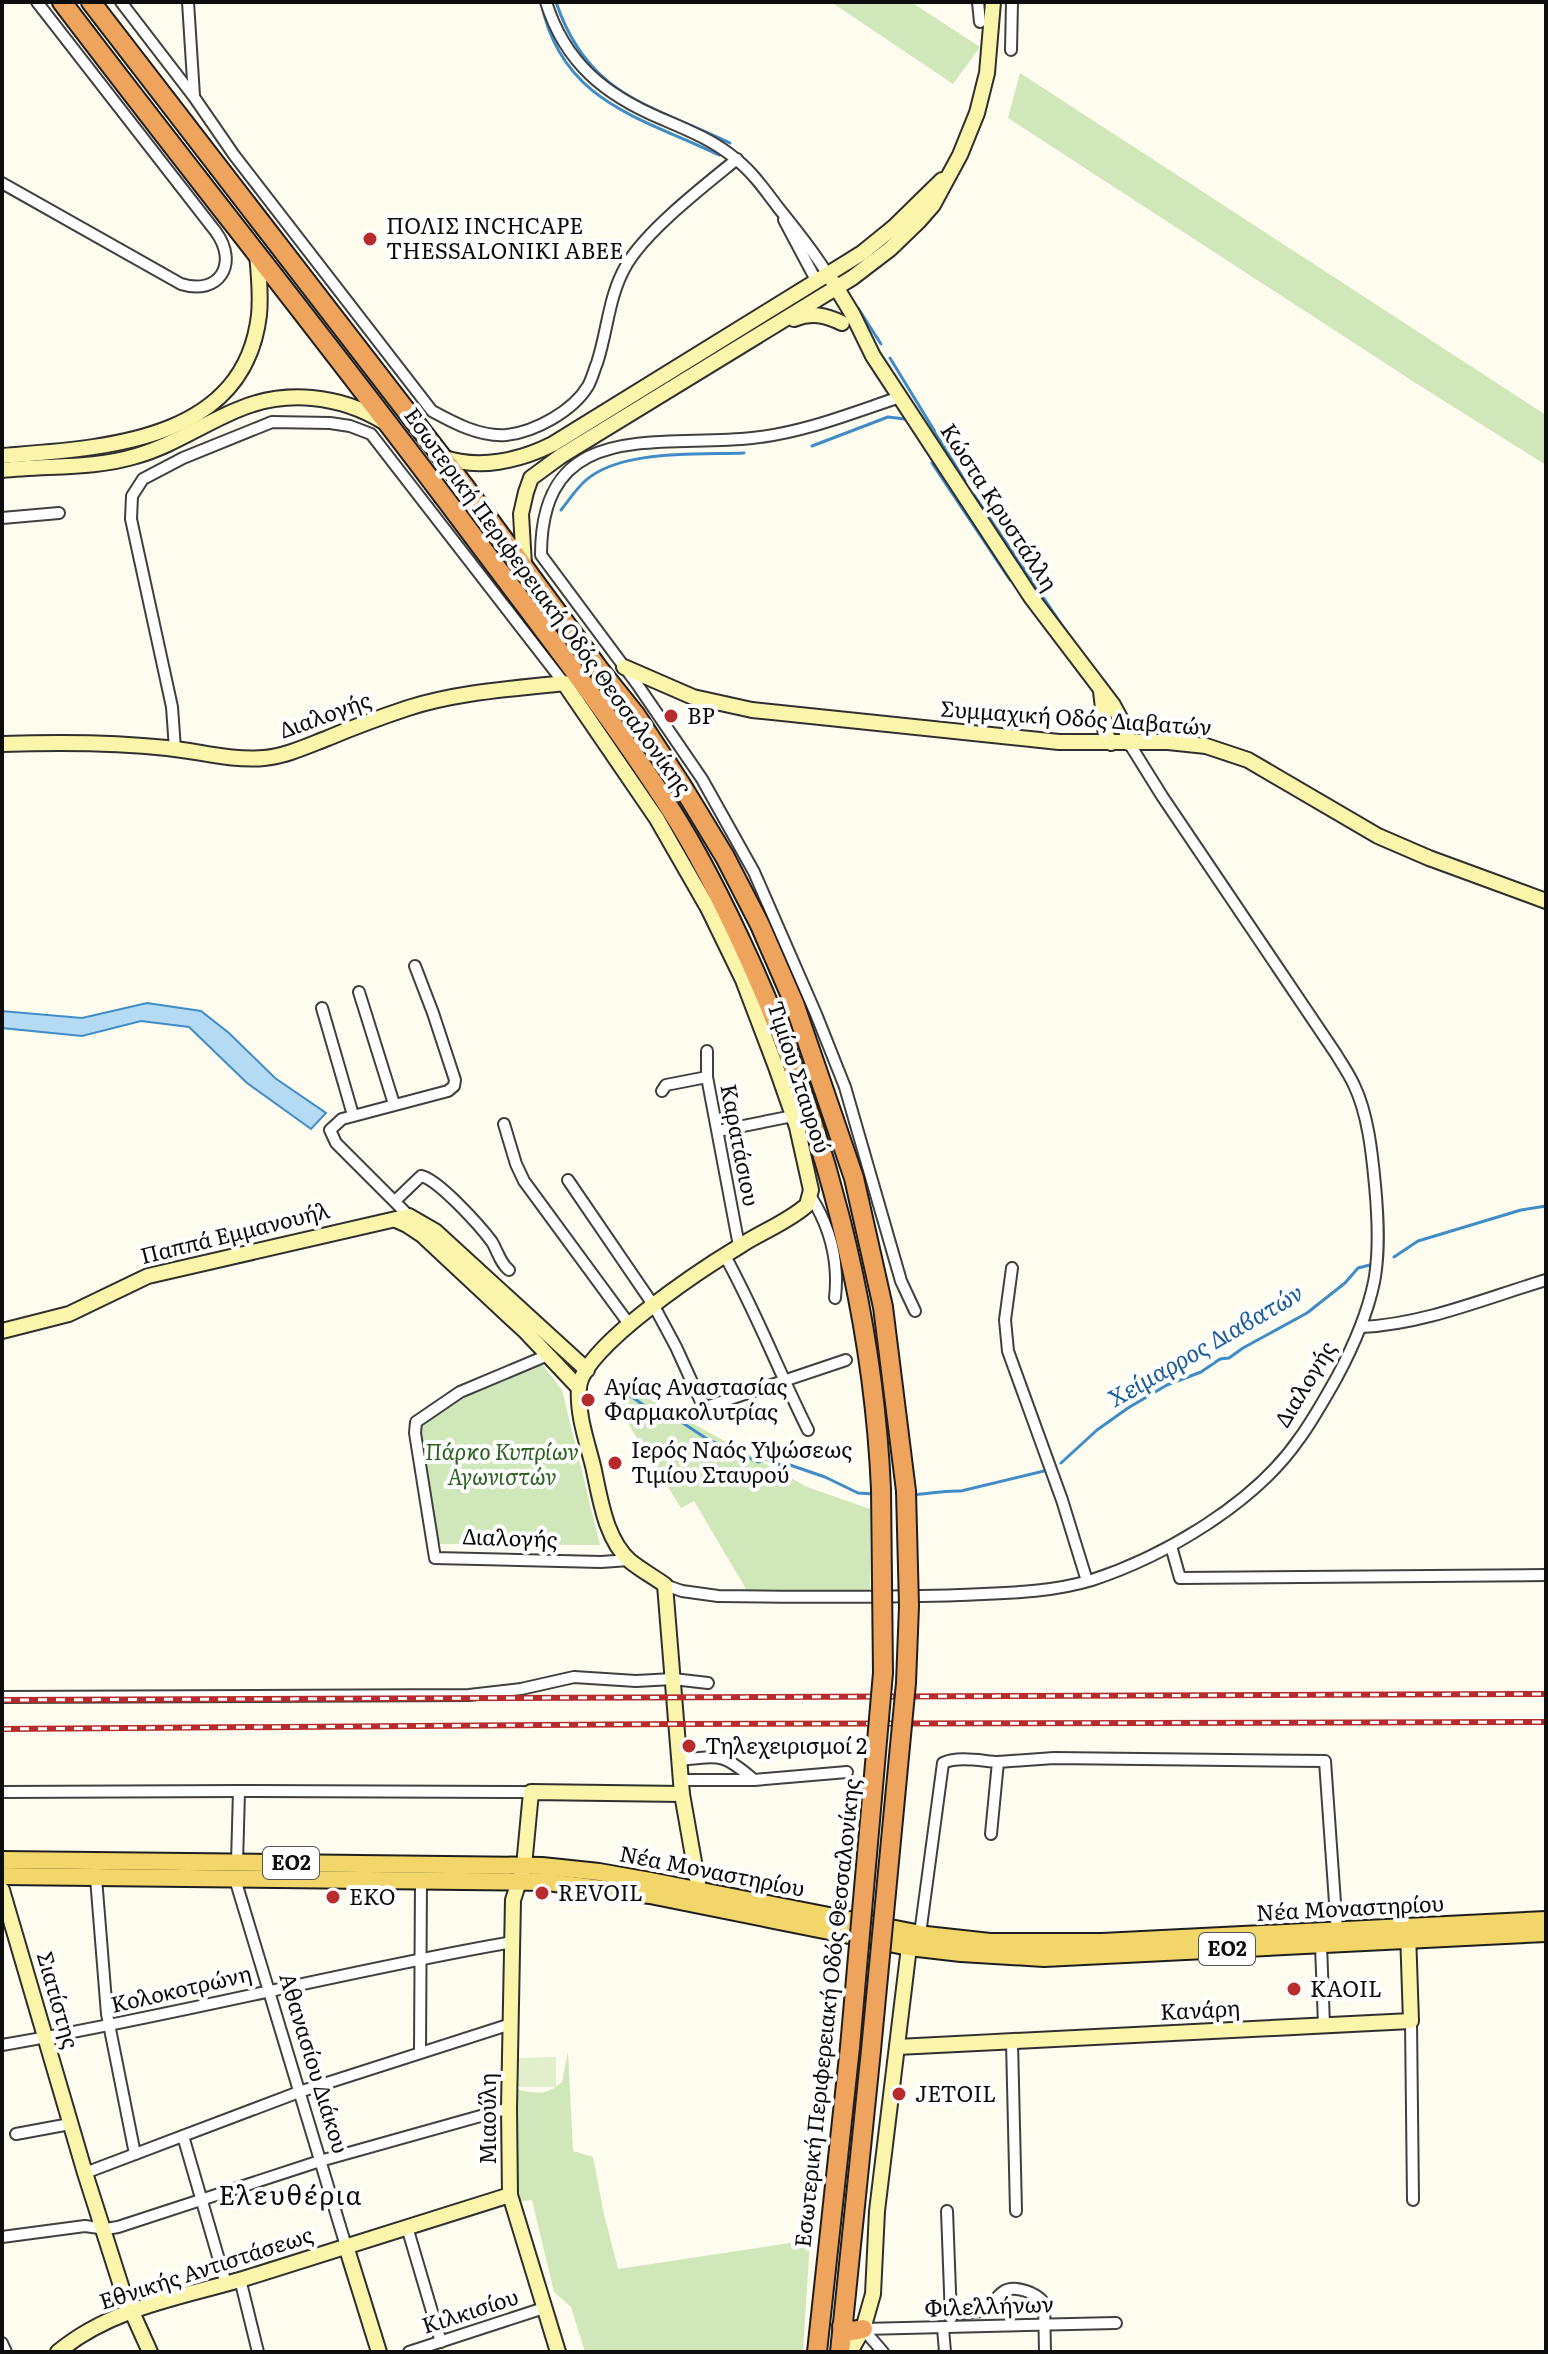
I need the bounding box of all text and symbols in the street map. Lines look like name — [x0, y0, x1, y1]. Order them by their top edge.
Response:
place label: ΠΟΛΙΣ INCHCAPE THESSALONIKI ΑΒΕΕ — [386, 208, 623, 266]
marker: ΠΟΛΙΣ INCHCAPE THESSALONIKI ΑΒΕΕ — [361, 230, 379, 248]
street label: Εσωτερική Περιφερειακή Οδός Θεσσαλονίκης — [397, 400, 701, 801]
street label: Κώστα Κρυστάλλη — [934, 416, 1067, 596]
street label: Διαλογής — [274, 682, 375, 745]
street label: Συμμαχική Οδός Διαβατών — [939, 691, 1213, 742]
place label: BP — [687, 698, 715, 731]
marker: BP — [662, 707, 680, 725]
street label: Τιμίου Σταυρού — [760, 996, 841, 1157]
street label: Καρατάσιου — [713, 1081, 769, 1209]
street label: Παππά Εμμανουήλ — [136, 1192, 333, 1271]
water label: Χείμαρρος Διαβατών — [1100, 1274, 1309, 1414]
street label: Διαλογής — [1265, 1334, 1342, 1433]
place label: Αγίας Αναστασίας Φαρμακολυτρίας — [604, 1369, 787, 1427]
marker: Αγίας Αναστασίας Φαρμακολυτρίας — [579, 1391, 597, 1409]
place label: Ιερός Ναός Υψώσεως Τιμίου Σταυρού — [631, 1432, 852, 1490]
park label: Πάρκο Κυπρίων Αγωνιστών — [425, 1434, 579, 1492]
marker: Ιερός Ναός Υψώσεως Τιμίου Σταυρού — [606, 1454, 624, 1472]
street label: Διαλογής — [462, 1518, 558, 1555]
place label: Τηλεχειρισμοί 2 — [705, 1728, 867, 1761]
marker: Τηλεχειρισμοί 2 — [680, 1737, 698, 1755]
street label: Εσωτερική Περιφερειακή Οδός Θεσσαλονίκης — [784, 1777, 867, 2249]
street label: Νέα Μοναστηρίου — [617, 1835, 808, 1904]
road number: ΕΟ2 — [263, 1847, 319, 1879]
place label: REVOIL — [558, 1875, 643, 1908]
place label: EKO — [349, 1879, 395, 1912]
marker: REVOIL — [533, 1884, 551, 1902]
street label: Νέα Μοναστηρίου — [1255, 1885, 1445, 1928]
marker: EKO — [324, 1888, 342, 1906]
road number: ΕΟ2 — [1199, 1933, 1255, 1965]
street label: Σιατίστης — [30, 1947, 89, 2052]
street label: Κολοκοτρώνη — [107, 1955, 254, 2020]
street label: Αθανασίου Διάκου — [272, 1968, 359, 2157]
place label: KAOIL — [1310, 1971, 1382, 2004]
marker: KAOIL — [1285, 1980, 1303, 1998]
street label: Κανάρη — [1159, 1990, 1241, 2027]
street label: Μιαούλη — [470, 2073, 503, 2165]
place label: JETOIL — [915, 2076, 996, 2109]
marker: JETOIL — [890, 2085, 908, 2103]
district label: Ελευθέρια — [218, 2174, 364, 2213]
street label: Εθνικής Αντιστάσεως — [95, 2216, 317, 2317]
street label: Κιλκισίου — [417, 2278, 522, 2341]
street label: Φιλελλήνων — [924, 2286, 1054, 2323]

